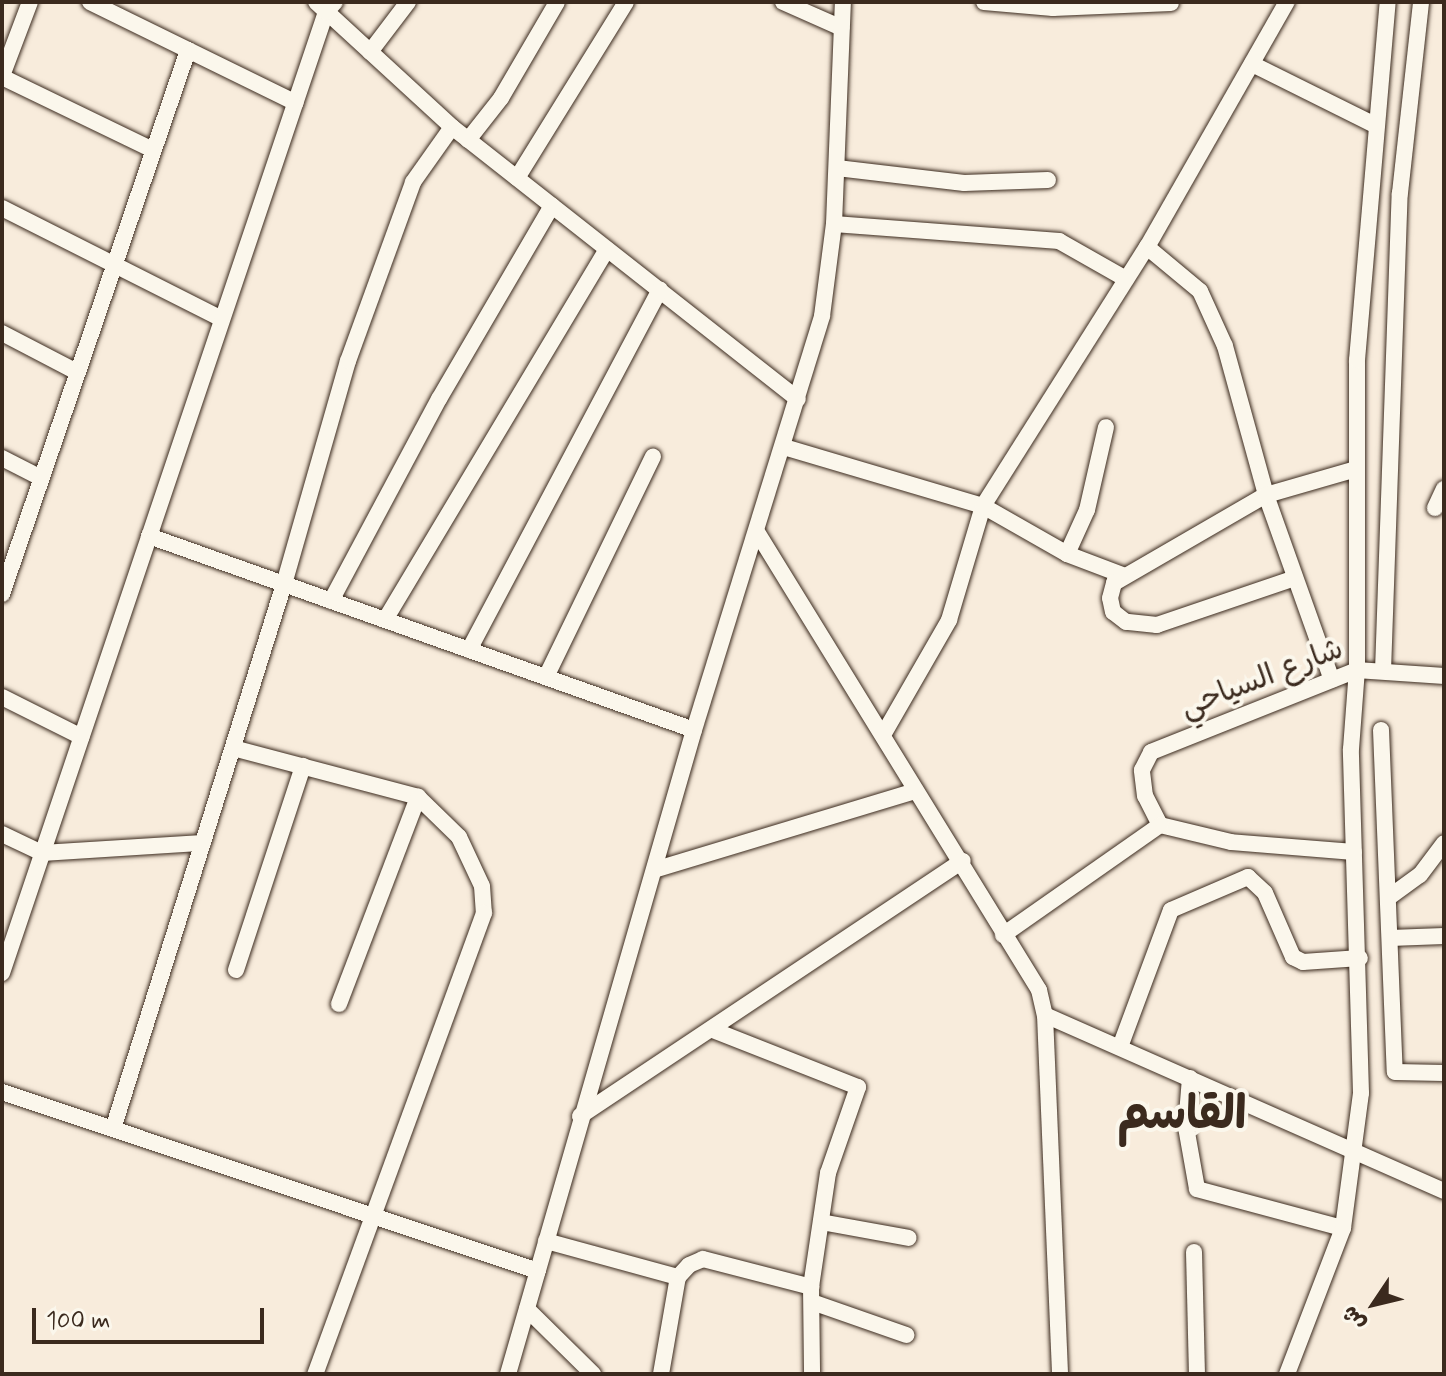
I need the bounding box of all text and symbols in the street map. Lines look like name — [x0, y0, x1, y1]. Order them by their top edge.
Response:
street label: شارع السياحي — [1176, 632, 1348, 726]
district label: القاسم — [1117, 1087, 1247, 1143]
north arrow — [1334, 1264, 1414, 1344]
scale bar — [36, 1292, 268, 1342]
text: ش — [1336, 1300, 1373, 1336]
text: 100 m — [46, 1306, 110, 1337]

